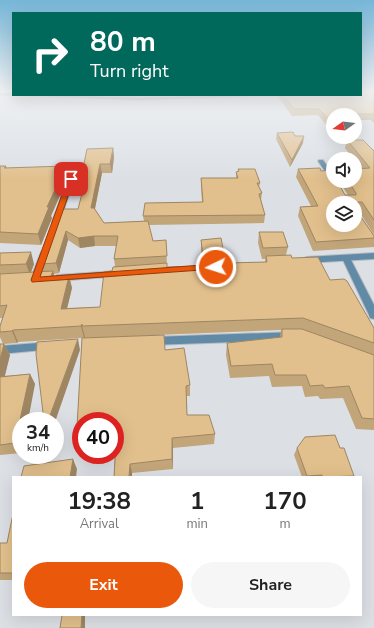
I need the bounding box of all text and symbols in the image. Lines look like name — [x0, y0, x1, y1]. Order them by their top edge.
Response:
text: 80 m — [90, 23, 156, 61]
icon: right — [24, 28, 76, 80]
text: Turn right — [90, 59, 169, 83]
north arrow — [326, 108, 362, 144]
map controls — [326, 108, 362, 232]
button: sound — [326, 152, 362, 188]
pin — [54, 162, 88, 196]
icon: arrive — [60, 168, 82, 190]
button: layers — [326, 196, 362, 232]
position arrow — [195, 246, 237, 288]
speed limit sign: 40 — [72, 412, 124, 464]
text: 34 — [26, 419, 50, 446]
text: km/h — [27, 441, 49, 455]
text: 19:38 — [67, 485, 131, 517]
text: 1 — [190, 485, 204, 517]
text: 170 — [263, 485, 307, 517]
text: Arrival — [80, 515, 119, 533]
text: min — [186, 515, 208, 533]
text: m — [279, 515, 291, 533]
button: Exit — [24, 562, 183, 608]
button: Share — [191, 562, 350, 608]

